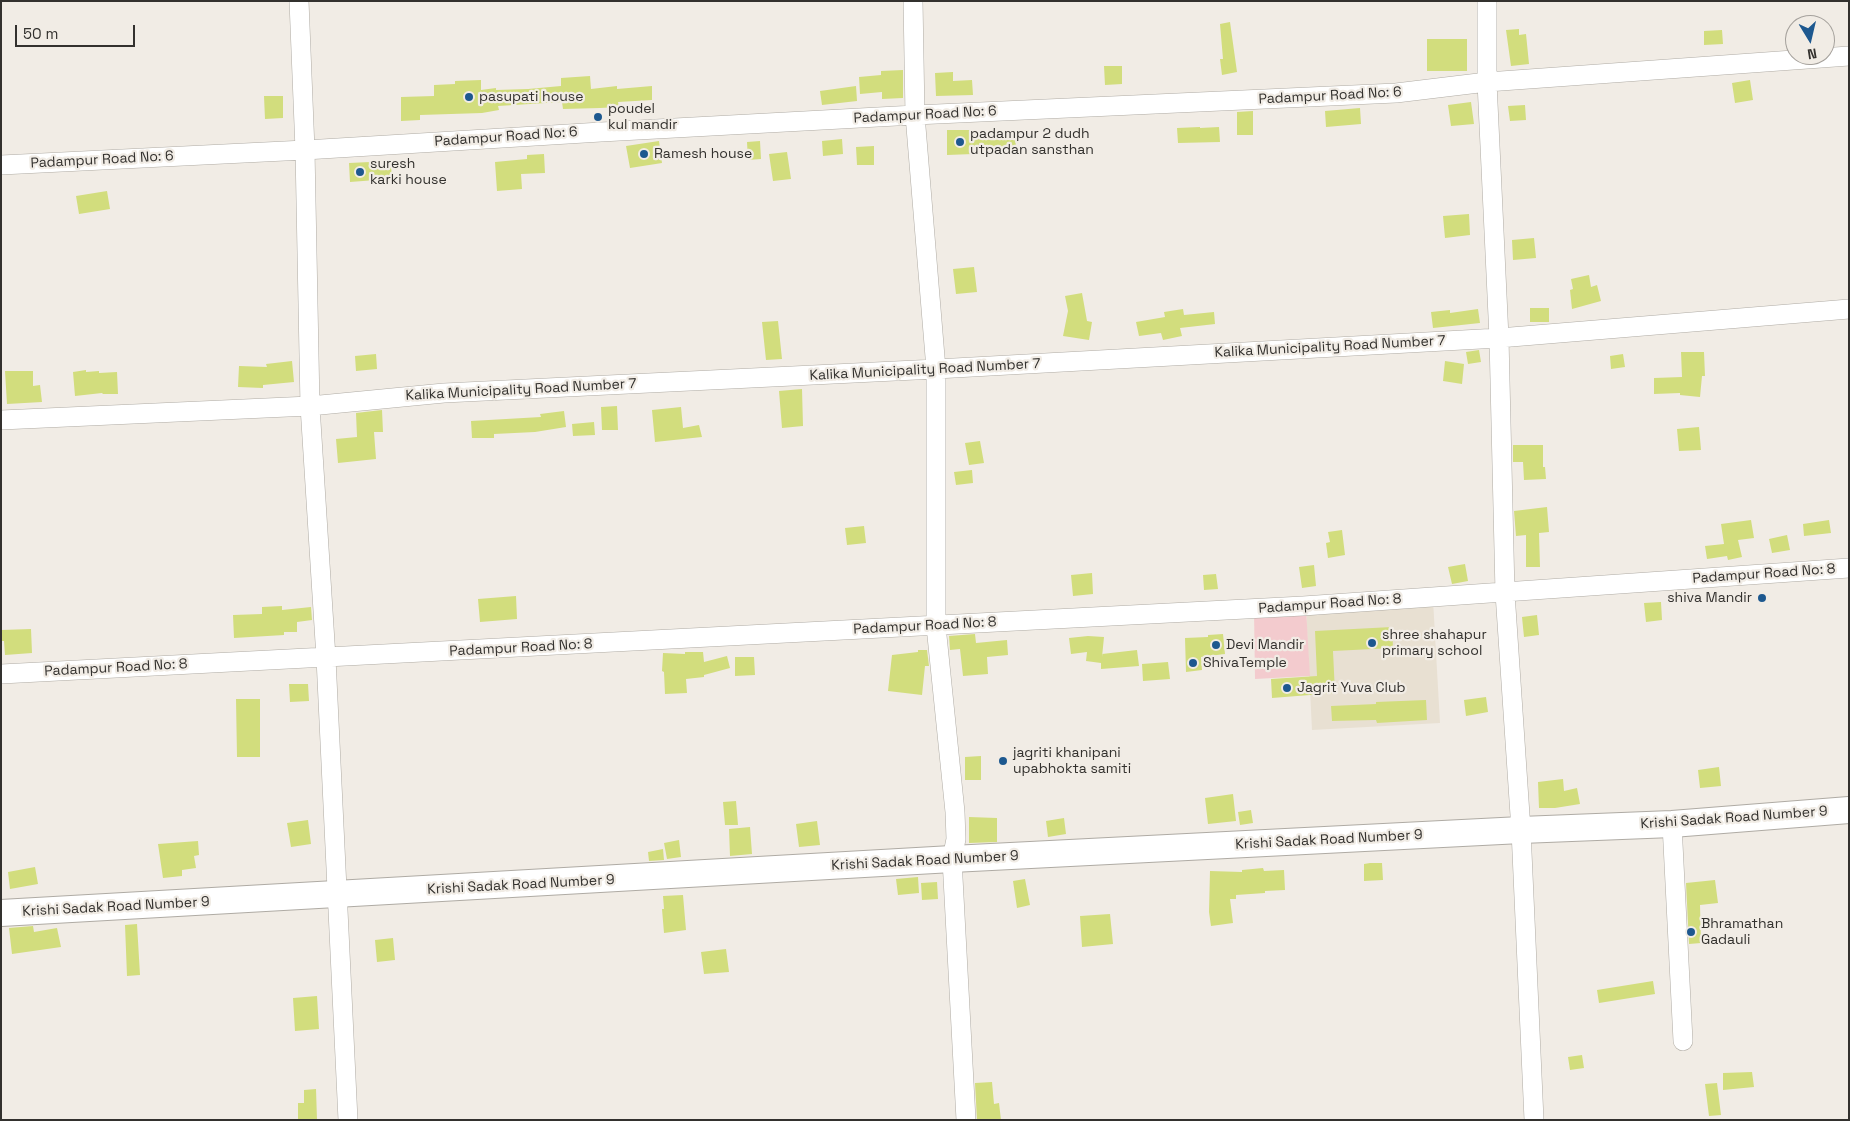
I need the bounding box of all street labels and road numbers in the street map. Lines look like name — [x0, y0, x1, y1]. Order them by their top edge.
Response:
street label: Padampur Road No: 6 — [1258, 84, 1402, 108]
street label: Padampur Road No: 6 — [853, 103, 997, 127]
street label: Padampur Road No: 6 — [434, 124, 578, 150]
street label: Padampur Road No: 6 — [30, 148, 174, 172]
street label: Kalika Municipality Road Number 7 — [1214, 333, 1446, 361]
street label: Kalika Municipality Road Number 7 — [809, 356, 1041, 384]
street label: Kalika Municipality Road Number 7 — [405, 376, 637, 404]
street label: Padampur Road No: 8 — [1692, 561, 1836, 587]
street label: Padampur Road No: 8 — [1258, 591, 1402, 617]
street label: Padampur Road No: 8 — [853, 614, 997, 638]
street label: Padampur Road No: 8 — [449, 636, 593, 660]
street label: Padampur Road No: 8 — [44, 656, 188, 680]
street label: Krishi Sadak Road Number 9 — [1640, 803, 1828, 833]
street label: Krishi Sadak Road Number 9 — [1235, 827, 1423, 853]
street label: Krishi Sadak Road Number 9 — [831, 848, 1019, 874]
street label: Krishi Sadak Road Number 9 — [427, 872, 615, 898]
street label: Krishi Sadak Road Number 9 — [22, 894, 210, 920]

